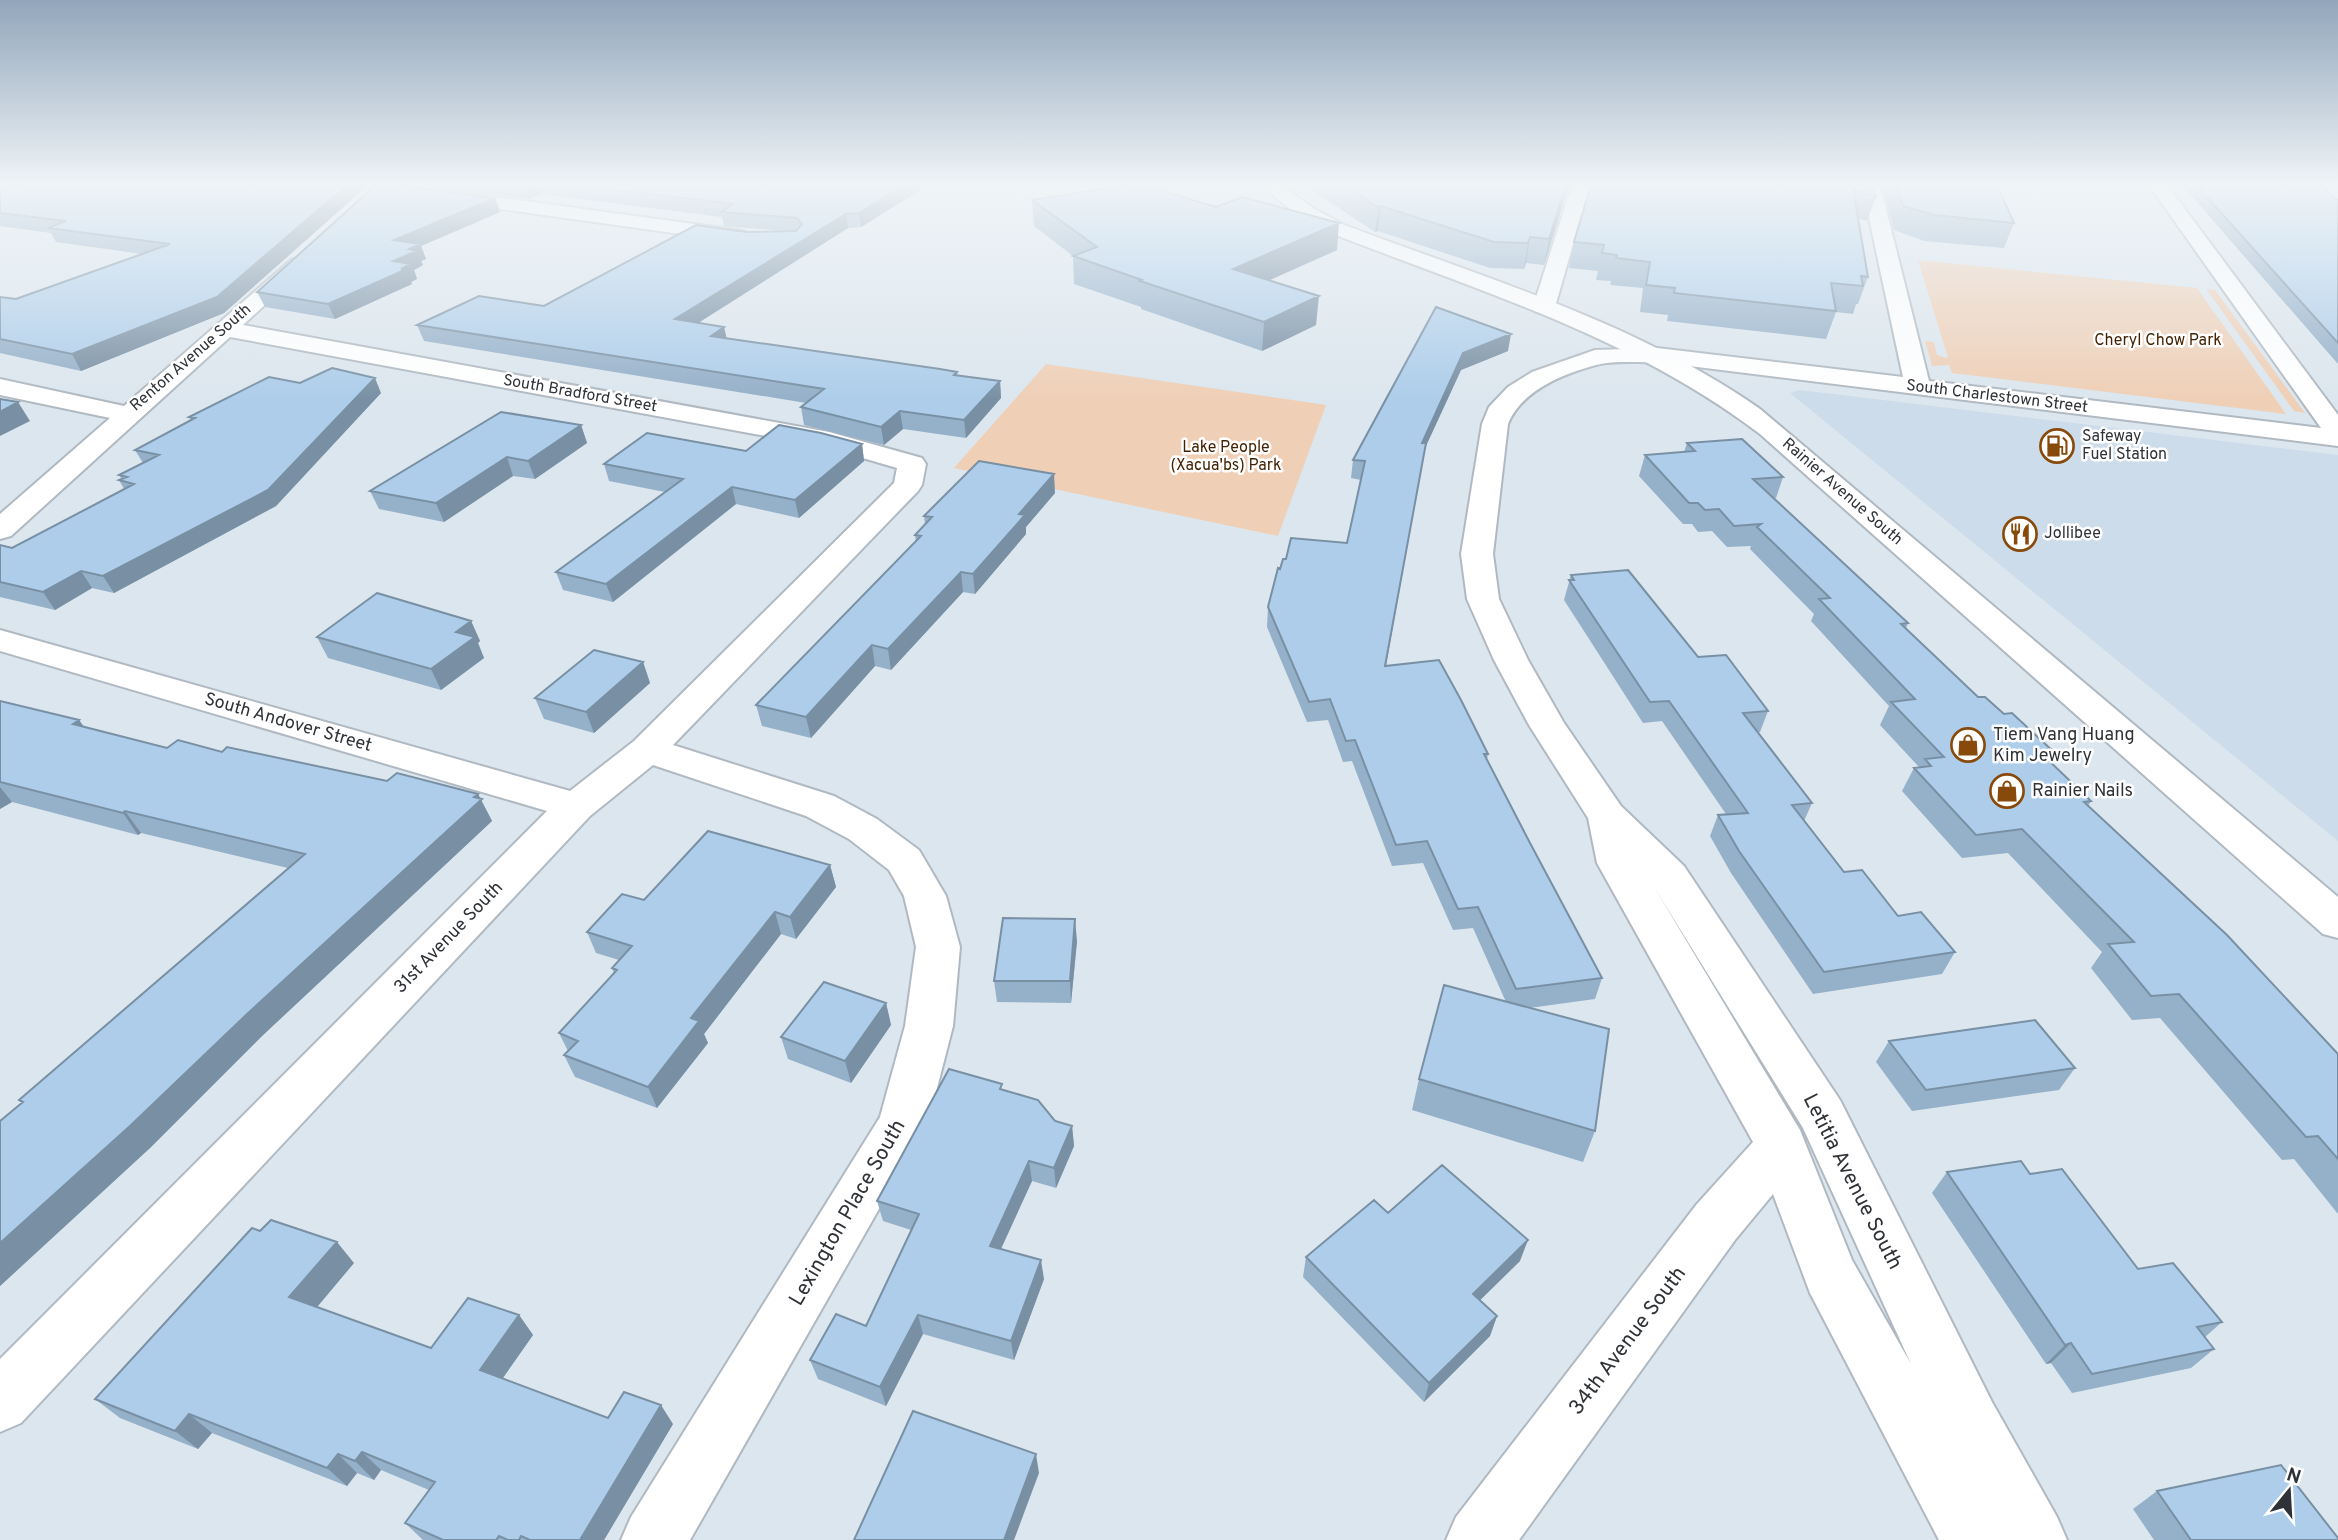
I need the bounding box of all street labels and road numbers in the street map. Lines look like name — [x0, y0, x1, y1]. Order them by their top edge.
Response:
street label: Renton Avenue South — [126, 300, 256, 416]
street label: South Bradford Street — [501, 371, 659, 417]
street label: South Charlestown Street — [1905, 376, 2089, 418]
street label: Rainier Avenue South — [1778, 434, 1906, 550]
street label: South Andover Street — [202, 688, 374, 758]
street label: 31st Avenue South — [390, 877, 508, 999]
street label: Letitia Avenue South — [1796, 1089, 1908, 1275]
street label: Lexington Place South — [784, 1115, 912, 1311]
street label: 34th Avenue South — [1563, 1261, 1693, 1421]

